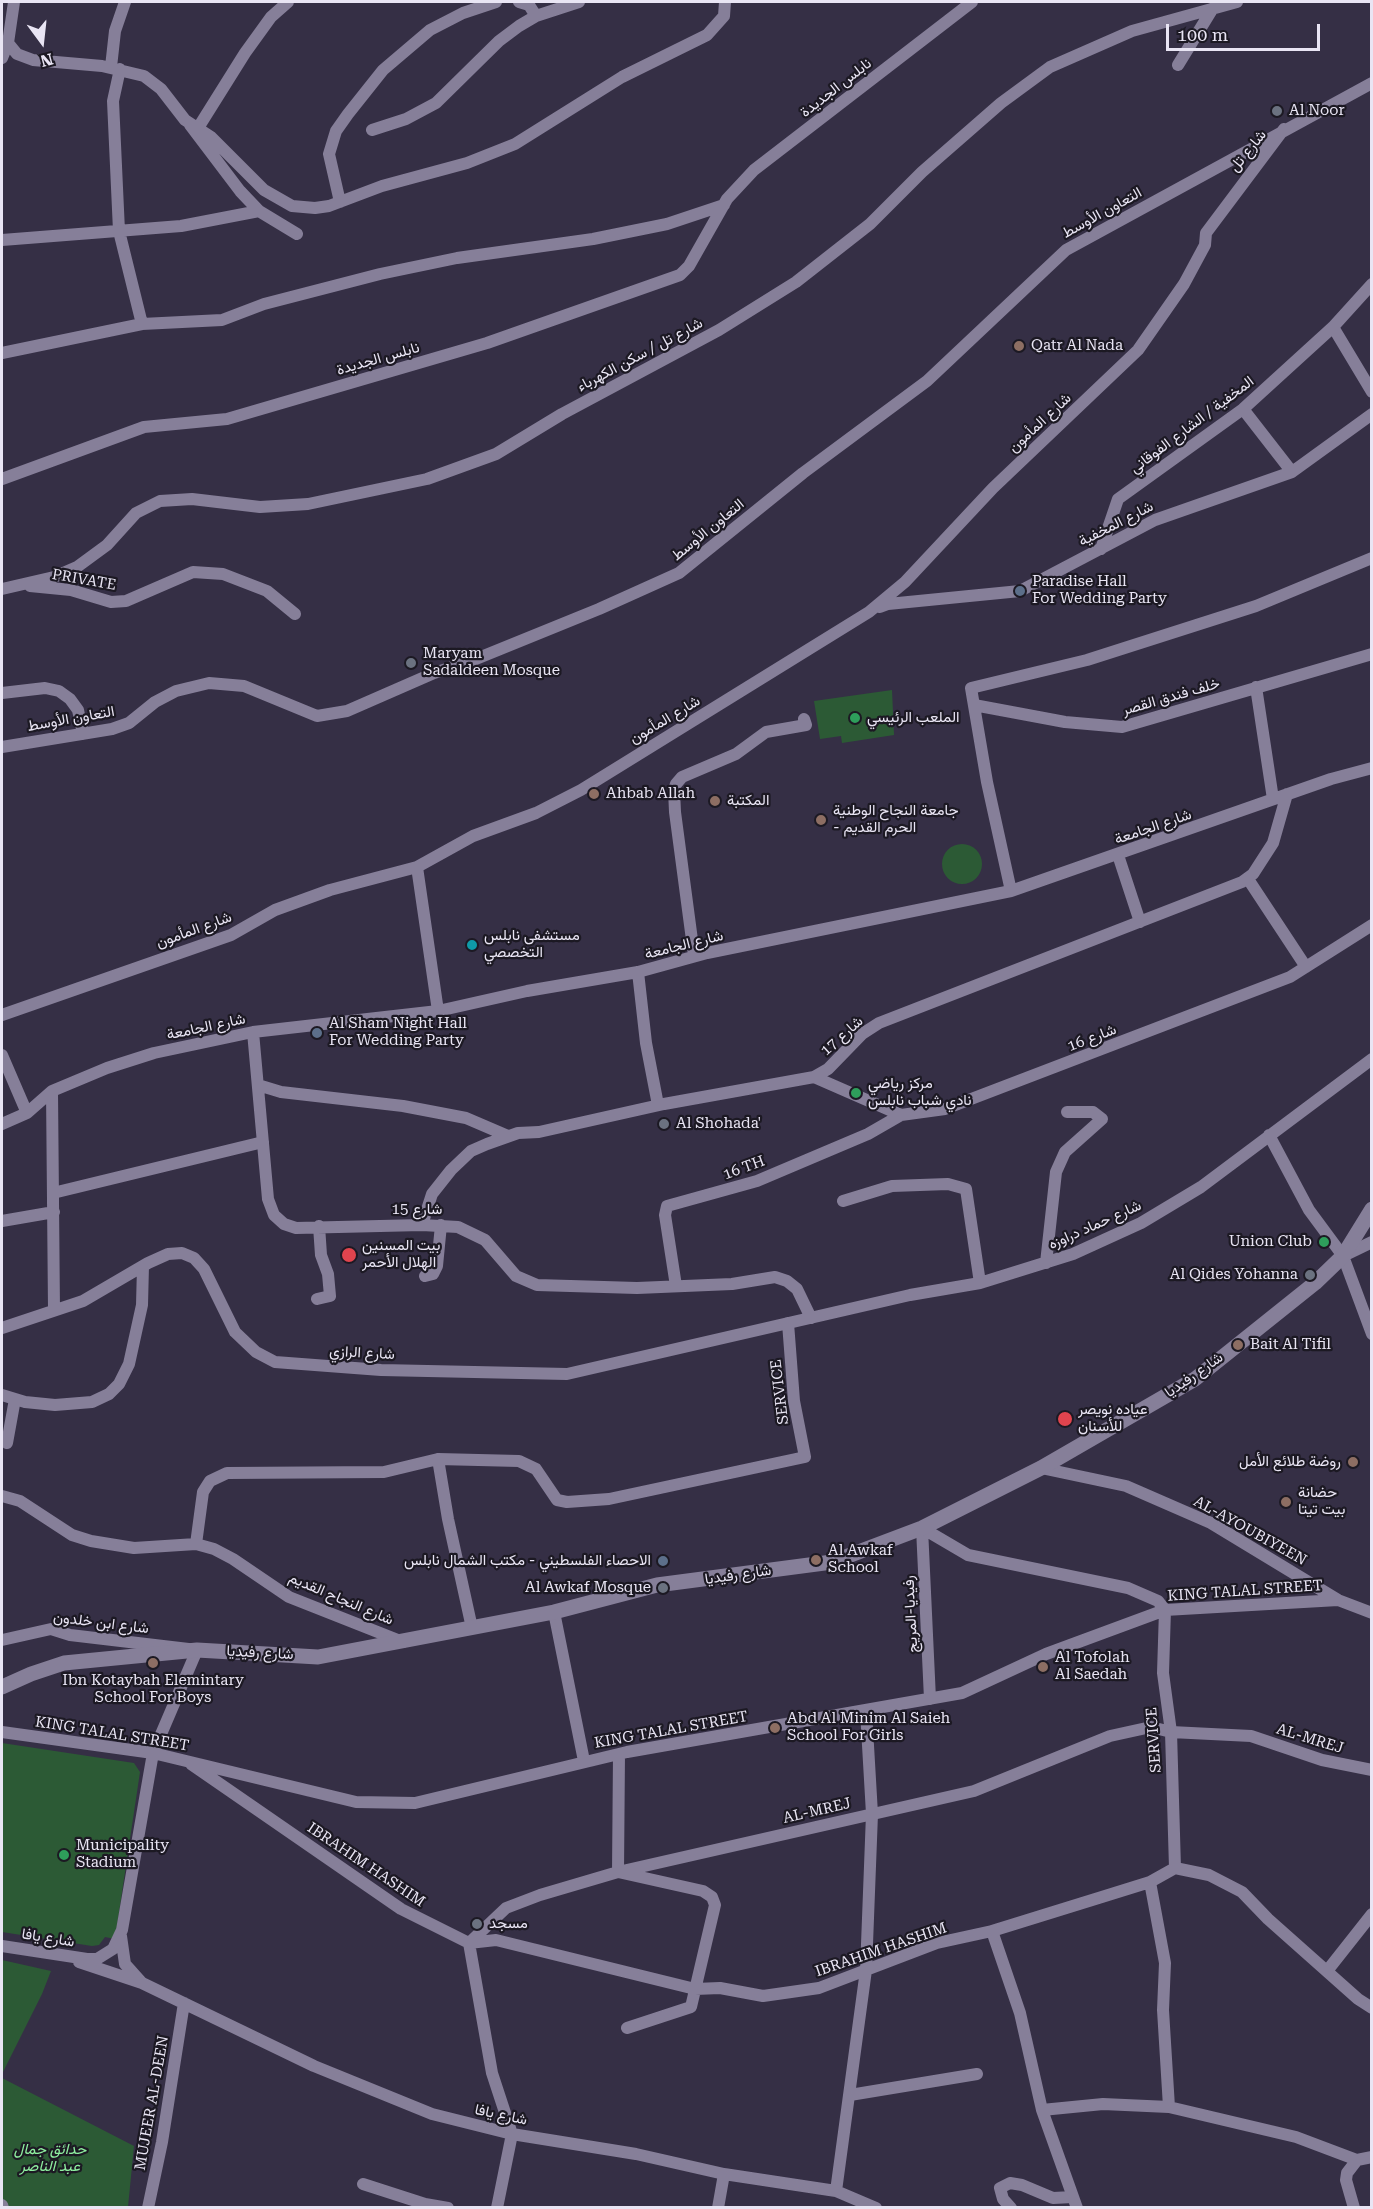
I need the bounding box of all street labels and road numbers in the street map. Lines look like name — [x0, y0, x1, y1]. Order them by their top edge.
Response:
street label: نابلس الجديدة — [797, 55, 875, 121]
street label: شارع تل — [1226, 126, 1270, 176]
street label: التعاون الأوسط — [1059, 184, 1145, 242]
street label: شارع تل / سكن الكهرباء — [574, 314, 706, 396]
street label: نابلس الجديدة — [334, 339, 422, 379]
street label: المخفية / الشارع الفوقاني — [1126, 373, 1258, 477]
street label: شارع المأمون — [1005, 389, 1075, 457]
street label: التعاون الأوسط — [668, 495, 748, 565]
street label: شارع المخفية — [1076, 498, 1156, 550]
street label: PRIVATE — [51, 566, 117, 594]
street label: خلف فندق القصر — [1120, 674, 1222, 720]
street label: شارع المأمون — [626, 692, 704, 748]
street label: التعاون الأوسط — [26, 702, 116, 736]
street label: شارع الجامعة — [1112, 805, 1194, 849]
street label: شارع المأمون — [154, 908, 234, 952]
street label: شارع الجامعة — [643, 927, 725, 963]
street label: شارع الجامعة — [165, 1010, 247, 1044]
street label: شارع 17 — [817, 1012, 867, 1060]
street label: شارع 16 — [1065, 1021, 1119, 1055]
street label: 16 TH — [721, 1152, 767, 1184]
street label: شارع حماد دراوزه — [1046, 1196, 1144, 1254]
street label: شارع 15 — [392, 1201, 442, 1219]
street label: شارع الرازي — [329, 1342, 395, 1364]
street label: شارع رفيديا — [1161, 1348, 1227, 1402]
street label: SERVICE — [767, 1358, 793, 1426]
street label: AL-AYOUBIYEEN — [1190, 1492, 1310, 1570]
street label: شارع رفيديا — [704, 1561, 772, 1589]
street label: شارع النجاح القديم — [286, 1569, 396, 1629]
street label: رفيديا-المريج — [900, 1575, 922, 1653]
street label: KING TALAL STREET — [1167, 1577, 1323, 1605]
street label: شارع ابن خلدون — [52, 1608, 150, 1638]
street label: شارع رفيديا — [226, 1642, 294, 1664]
street label: SERVICE — [1143, 1707, 1165, 1773]
street label: KING TALAL STREET — [593, 1708, 749, 1752]
street label: KING TALAL STREET — [34, 1713, 190, 1755]
street label: AL-MREJ — [1274, 1720, 1346, 1758]
street label: AL-MREJ — [781, 1794, 853, 1828]
street label: IBRAHIM HASHIM — [304, 1819, 428, 1911]
street label: IBRAHIM HASHIM — [813, 1919, 949, 1981]
street label: شارع يافا — [20, 1925, 76, 1951]
street label: MUJEER AL-DEEN — [131, 2034, 173, 2172]
street label: شارع يافا — [473, 2101, 529, 2129]

